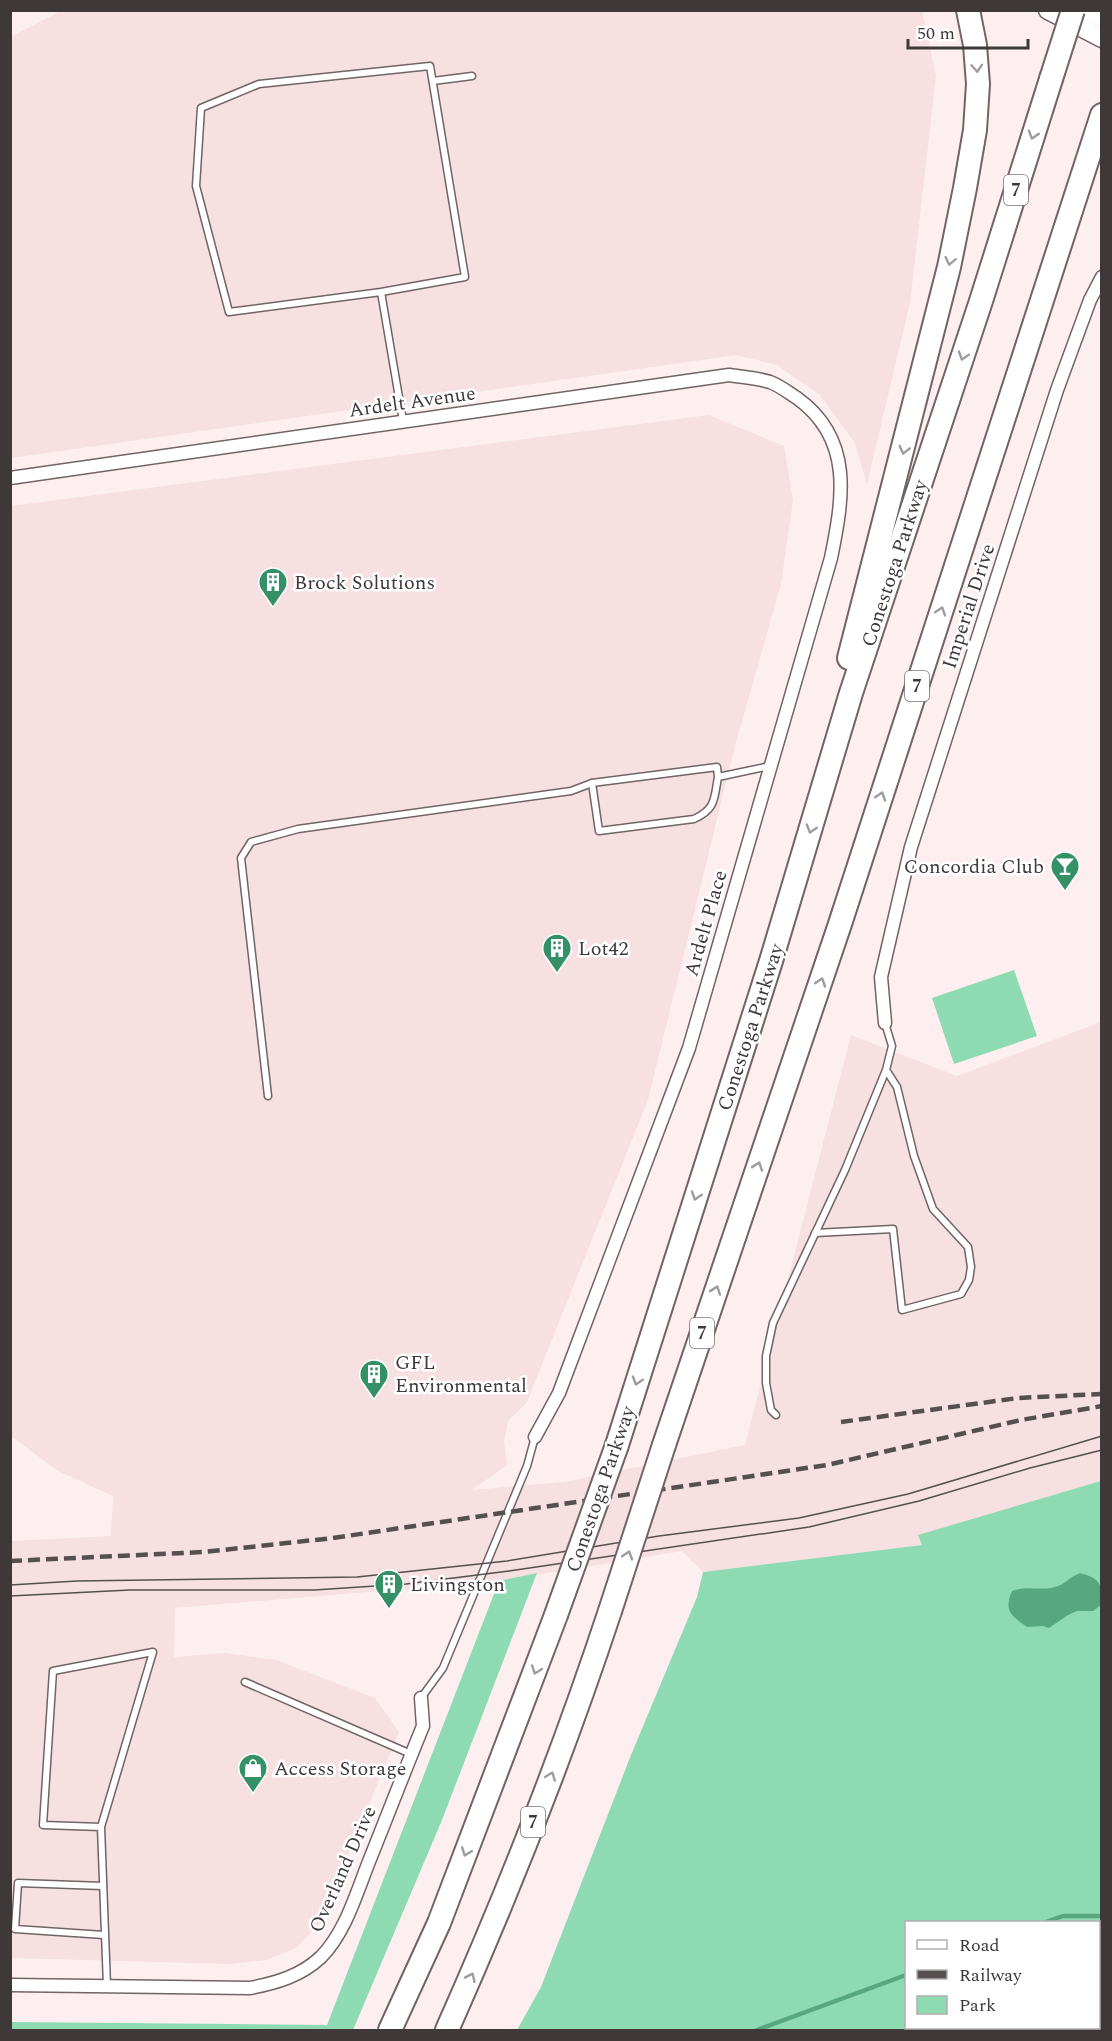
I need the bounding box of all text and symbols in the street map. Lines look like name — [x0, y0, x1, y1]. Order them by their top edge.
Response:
scale bar — [908, 12, 1028, 50]
text: 50 m — [917, 20, 955, 47]
one-way arrow — [970, 64, 983, 73]
one-way arrow — [1028, 129, 1041, 140]
road number: 7 — [1004, 175, 1028, 205]
one-way arrow — [945, 255, 958, 265]
one-way arrow — [958, 350, 970, 361]
street label: Ardelt Avenue — [347, 378, 477, 426]
one-way arrow — [898, 445, 911, 455]
street label: Conestoga Parkway — [854, 475, 937, 651]
street label: Imperial Drive — [935, 540, 1003, 673]
building icon: Brock Solutions — [257, 566, 289, 608]
place label: Brock Solutions — [294, 568, 435, 598]
one-way arrow — [934, 606, 947, 617]
road number: 7 — [905, 671, 929, 701]
one-way arrow — [874, 792, 887, 802]
one-way arrow — [806, 823, 818, 834]
bar icon: Concordia Club — [1049, 850, 1081, 892]
place label: Concordia Club — [904, 852, 1044, 882]
street label: Ardelt Place — [676, 867, 735, 980]
building icon: Lot42 — [541, 932, 573, 974]
place label: Lot42 — [578, 934, 629, 964]
street label: Conestoga Parkway — [710, 939, 793, 1115]
one-way arrow — [813, 977, 826, 988]
one-way arrow — [751, 1162, 763, 1172]
one-way arrow — [691, 1190, 703, 1201]
one-way arrow — [709, 1285, 722, 1296]
road number: 7 — [690, 1318, 714, 1348]
place label: GFL Environmental — [395, 1348, 527, 1401]
building icon: GFL Environmental — [358, 1358, 390, 1400]
one-way arrow — [632, 1375, 644, 1386]
street label: Conestoga Parkway — [558, 1401, 644, 1576]
one-way arrow — [621, 1550, 634, 1561]
building icon: Livingston — [373, 1568, 405, 1610]
place label: Livingston — [410, 1570, 505, 1600]
one-way arrow — [530, 1664, 543, 1675]
shop icon: Access Storage — [237, 1752, 269, 1794]
place label: Access Storage — [274, 1754, 406, 1784]
one-way arrow — [544, 1772, 556, 1783]
street label: Overland Drive — [302, 1801, 384, 1938]
road number: 7 — [521, 1807, 545, 1837]
one-way arrow — [461, 1846, 474, 1857]
legend — [905, 1921, 1100, 2029]
text: Road — [959, 1932, 1000, 1959]
text: Railway — [959, 1962, 1023, 1989]
one-way arrow — [463, 1972, 475, 1983]
text: Park — [959, 1992, 996, 2019]

